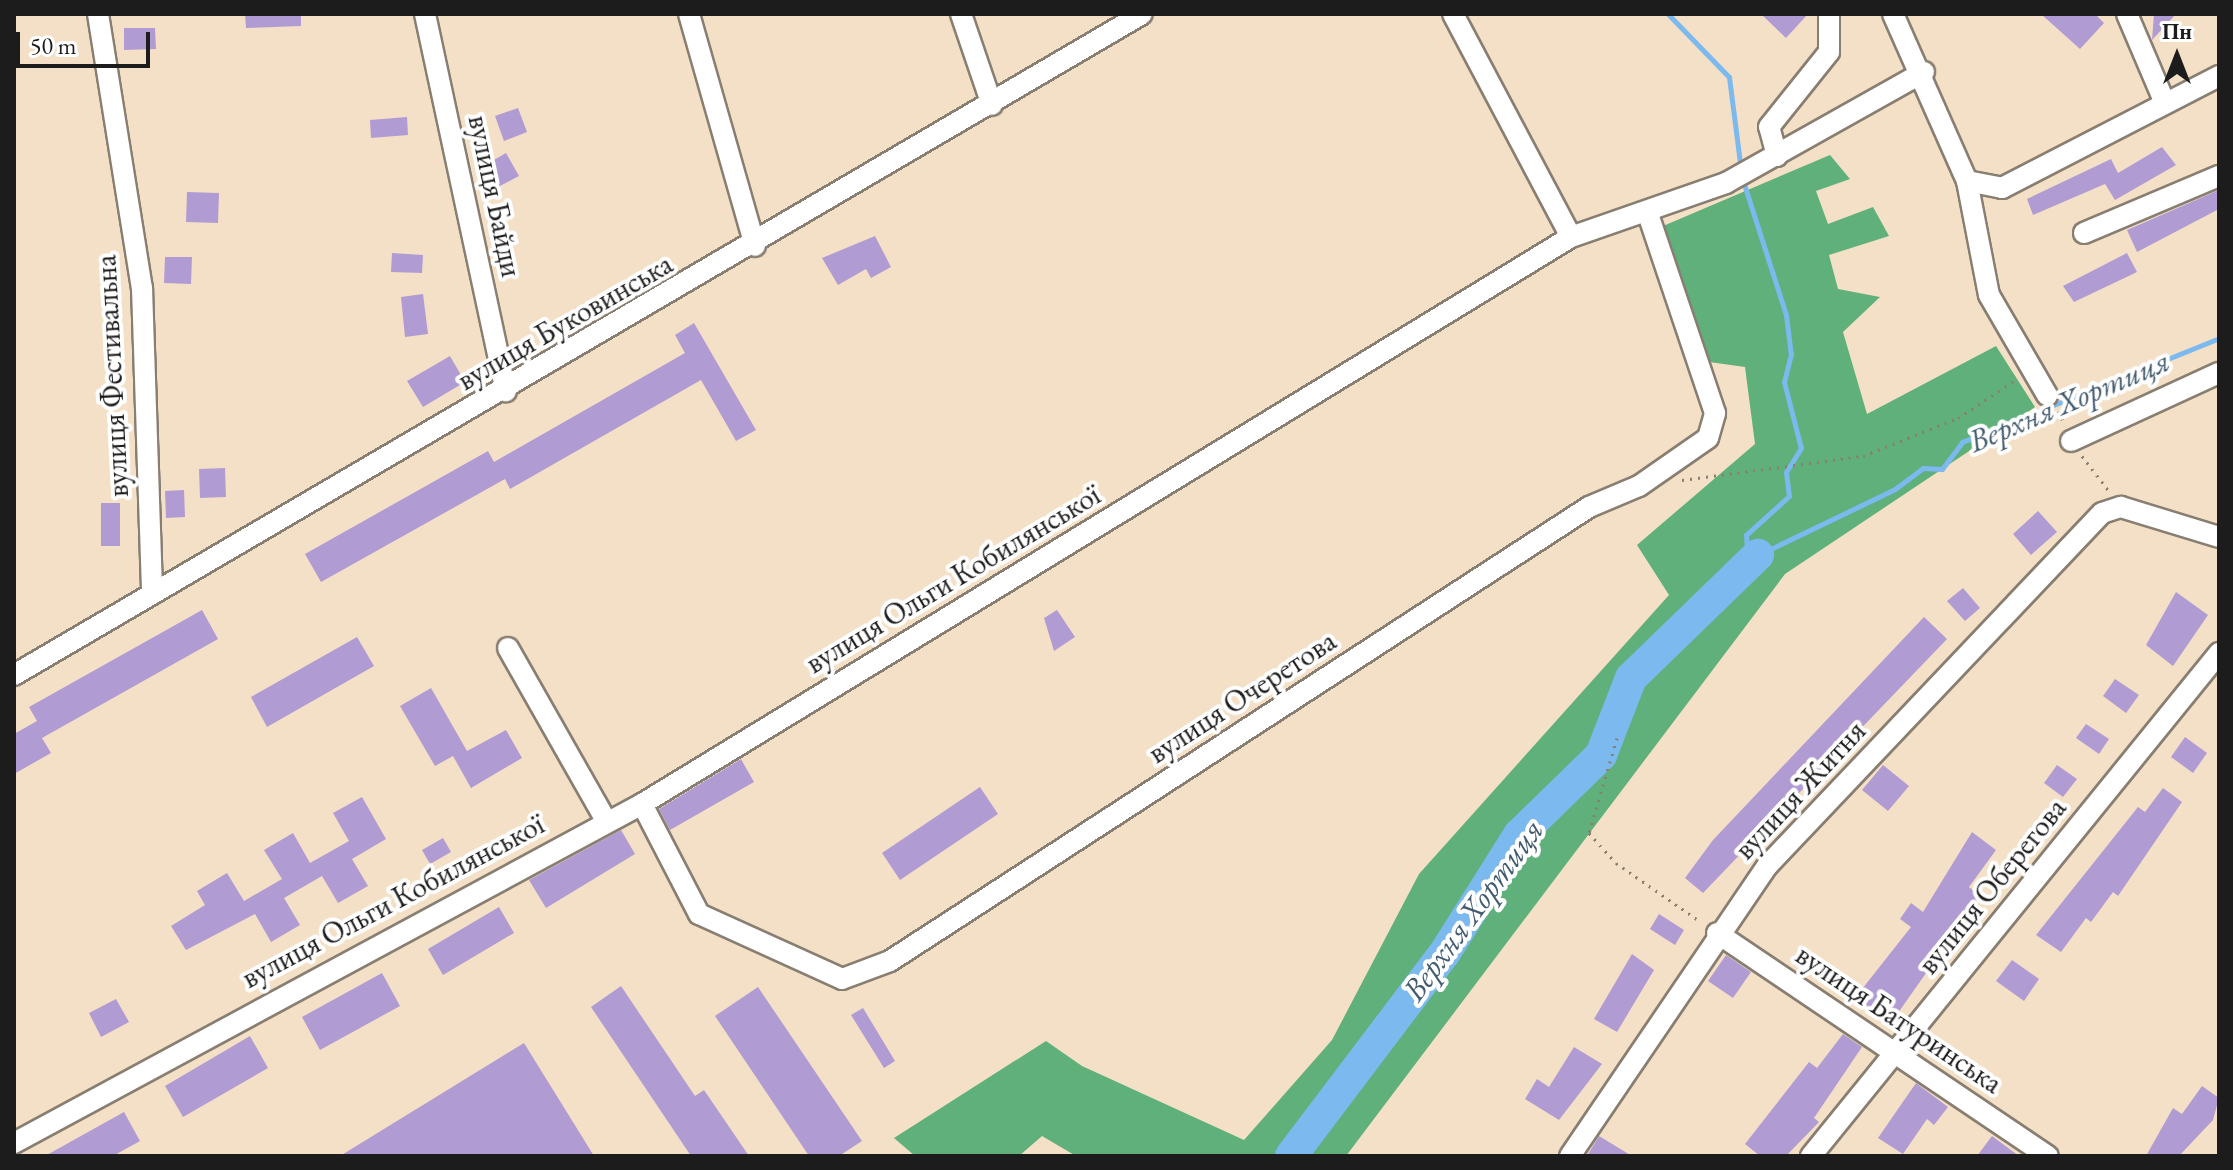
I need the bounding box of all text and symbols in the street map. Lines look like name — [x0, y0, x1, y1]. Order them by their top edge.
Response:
scale bar — [20, 16, 154, 66]
north arrow — [2137, 16, 2217, 96]
text: Пн — [2162, 17, 2192, 46]
text: 50 m — [30, 30, 77, 61]
street label: вулиця Байди — [460, 112, 530, 280]
street label: вулиця Буковинська — [451, 246, 679, 398]
street label: вулиця Фестивальна — [88, 254, 136, 498]
water label: Верхня Хортиця — [1963, 341, 2175, 461]
street label: вулиця Ольги Кобилянської — [799, 477, 1107, 681]
street label: вулиця Очеретова — [1141, 623, 1343, 771]
street label: вулиця Житня — [1727, 713, 1873, 867]
street label: вулиця Оберегова — [1910, 791, 2074, 981]
street label: вулиця Ольги Кобилянської — [236, 806, 550, 996]
water label: Верхня Хортиця — [1394, 812, 1552, 1008]
street label: вулиця Батуринська — [1789, 937, 2009, 1101]

